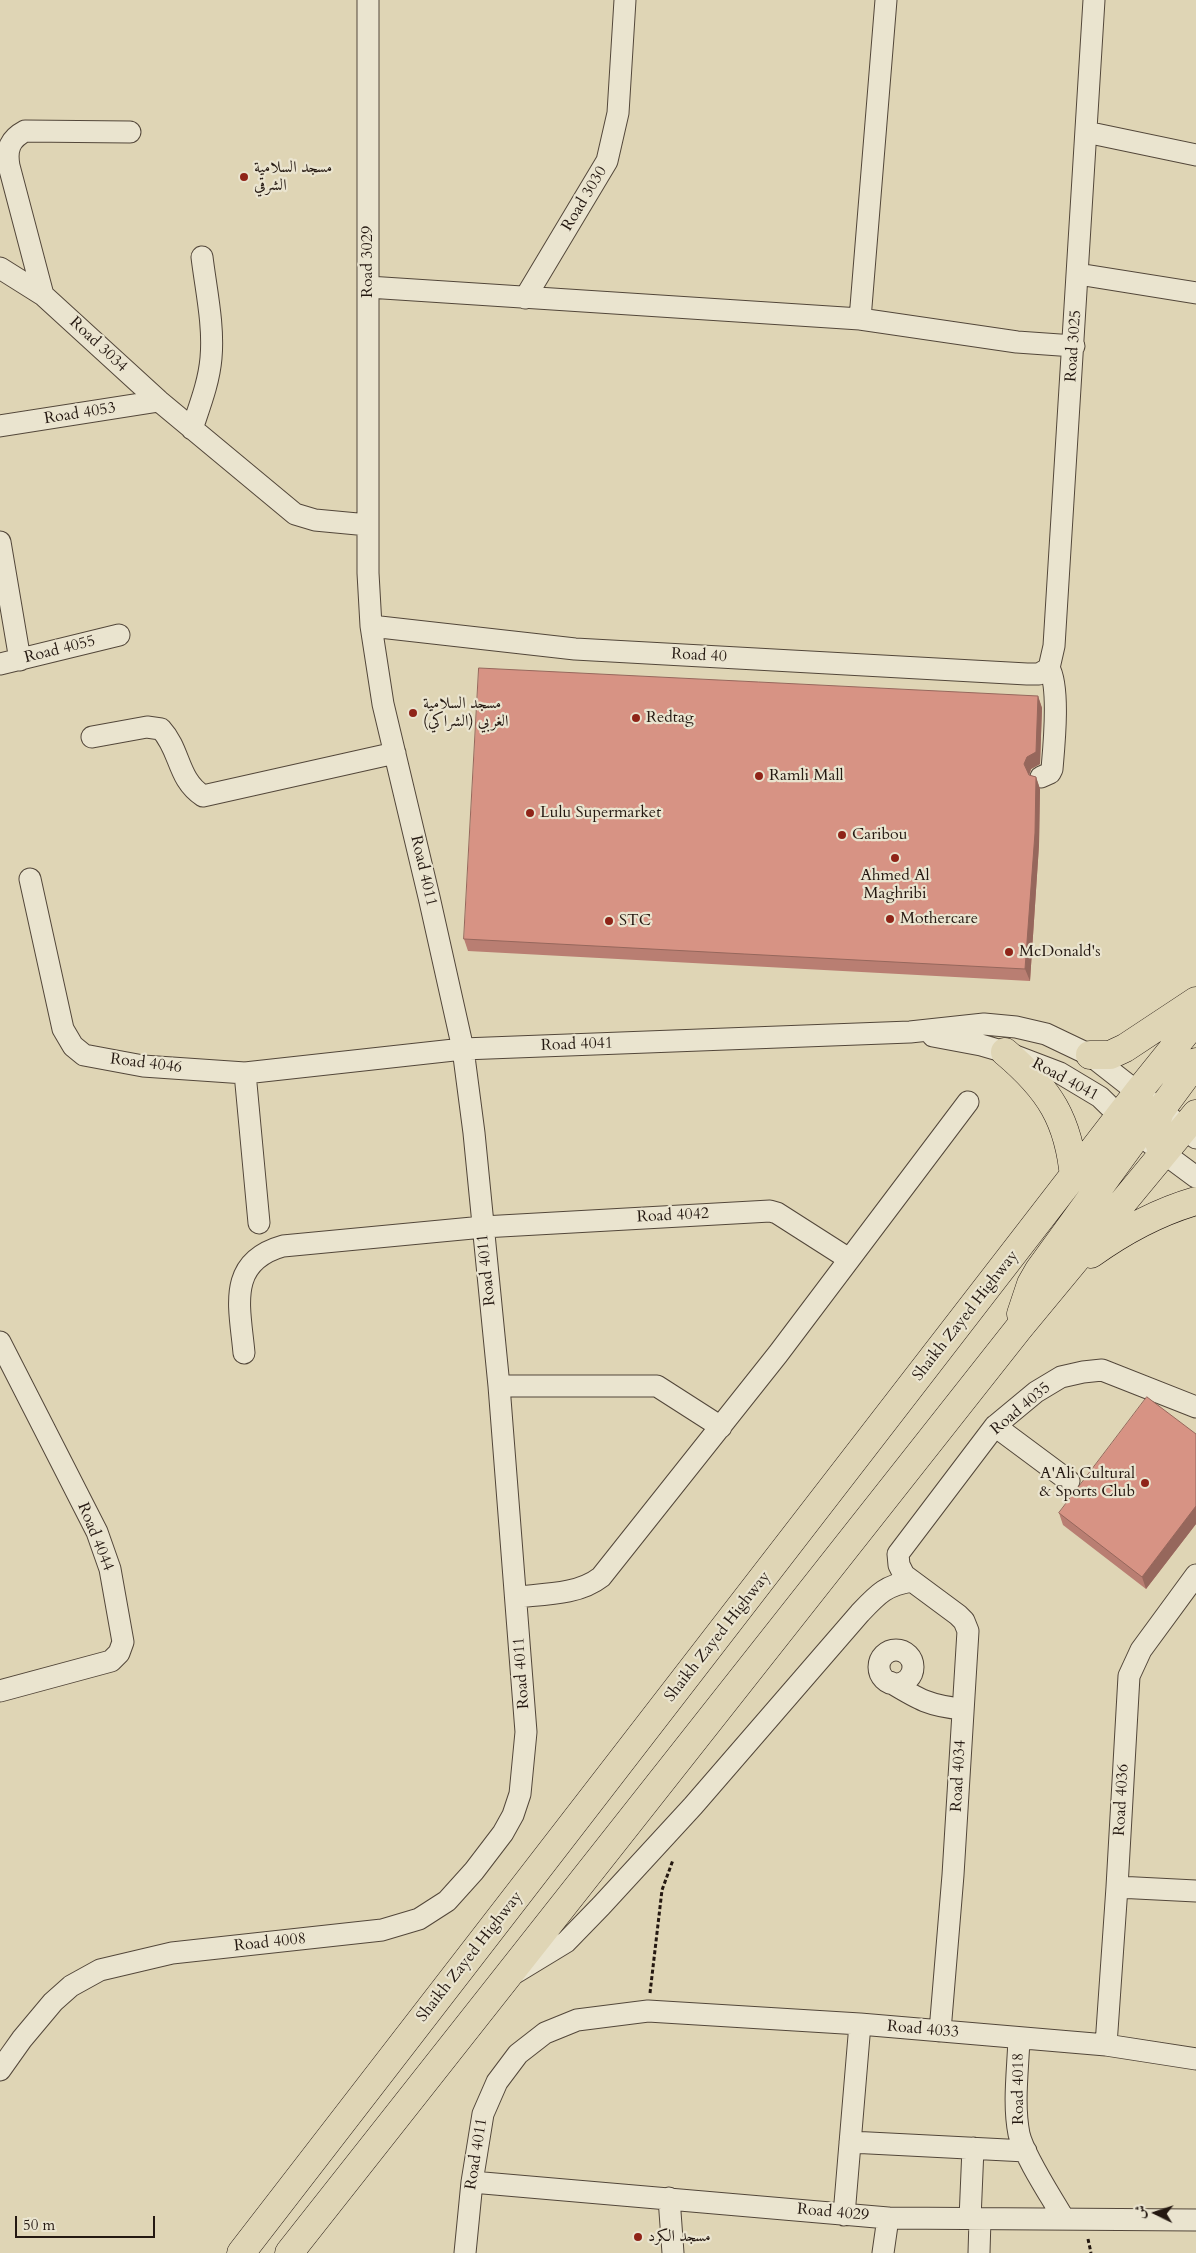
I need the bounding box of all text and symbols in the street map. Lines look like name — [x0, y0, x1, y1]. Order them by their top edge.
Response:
place label: مسجد السلامية الشرقي — [254, 158, 332, 196]
street label: Road 3030 — [558, 163, 612, 235]
marker: مسجد السلامية الشرقي — [238, 171, 250, 183]
street label: Road 3029 — [358, 226, 378, 298]
street label: Road 3025 — [1062, 309, 1086, 383]
street label: Road 3034 — [65, 313, 131, 377]
street label: Road 4053 — [43, 399, 117, 429]
street label: Road 4055 — [23, 632, 97, 668]
street label: Road 40 — [671, 645, 727, 667]
place label: مسجد السلامية الغربي (الشراكي) — [423, 694, 509, 732]
marker: مسجد السلامية الغربي (الشراكي) — [407, 707, 419, 719]
place label: Redtag — [646, 708, 694, 728]
marker: Redtag — [630, 712, 642, 724]
place label: Ramli Mall — [769, 766, 844, 786]
marker: Ramli Mall — [753, 770, 765, 782]
place label: Lulu Supermarket — [540, 803, 661, 823]
marker: Lulu Supermarket — [524, 807, 536, 819]
place label: Caribou — [852, 825, 908, 845]
marker: Caribou — [836, 829, 848, 841]
street label: Road 4011 — [406, 834, 440, 908]
marker: Ahmed Al Maghribi — [889, 852, 901, 864]
place label: Ahmed Al Maghribi — [860, 866, 930, 904]
place label: Mothercare — [900, 909, 978, 929]
place label: STC — [619, 911, 651, 931]
marker: Mothercare — [884, 913, 896, 925]
marker: STC — [603, 915, 615, 927]
place label: McDonald's — [1019, 942, 1101, 962]
marker: McDonald's — [1003, 946, 1015, 958]
street label: Road 4041 — [541, 1034, 613, 1056]
street label: Road 4046 — [109, 1050, 183, 1078]
street label: Road 4041 — [1029, 1055, 1101, 1105]
street label: Road 4042 — [636, 1205, 710, 1227]
street label: Road 4011 — [474, 1233, 500, 1307]
street label: Shaikh Zayed Highway — [909, 1247, 1023, 1385]
street label: Road 4035 — [987, 1378, 1055, 1440]
place label: A'Ali Cultural & Sports Club — [1039, 1464, 1135, 1502]
marker: A'Ali Cultural & Sports Club — [1139, 1477, 1151, 1489]
street label: Road 4044 — [73, 1500, 117, 1574]
street label: Shaikh Zayed Highway — [661, 1568, 775, 1706]
street label: Road 4011 — [510, 1636, 534, 1710]
street label: Road 4034 — [948, 1739, 970, 1813]
street label: Road 4036 — [1111, 1763, 1133, 1837]
street label: Shaikh Zayed Highway — [413, 1888, 527, 2026]
street label: Road 4008 — [233, 1930, 307, 1956]
street label: Road 4033 — [886, 2017, 960, 2043]
street label: Road 4018 — [1009, 2053, 1029, 2125]
street label: Road 4011 — [462, 2117, 492, 2191]
north arrow — [1131, 2188, 1181, 2238]
street label: Road 4029 — [796, 2200, 870, 2226]
text: ش — [1131, 2204, 1150, 2220]
scale bar — [18, 2206, 158, 2238]
text: 50 m — [23, 2215, 55, 2235]
place label: مسجد الكرد — [648, 2227, 711, 2247]
marker: مسجد الكرد — [632, 2231, 644, 2243]

